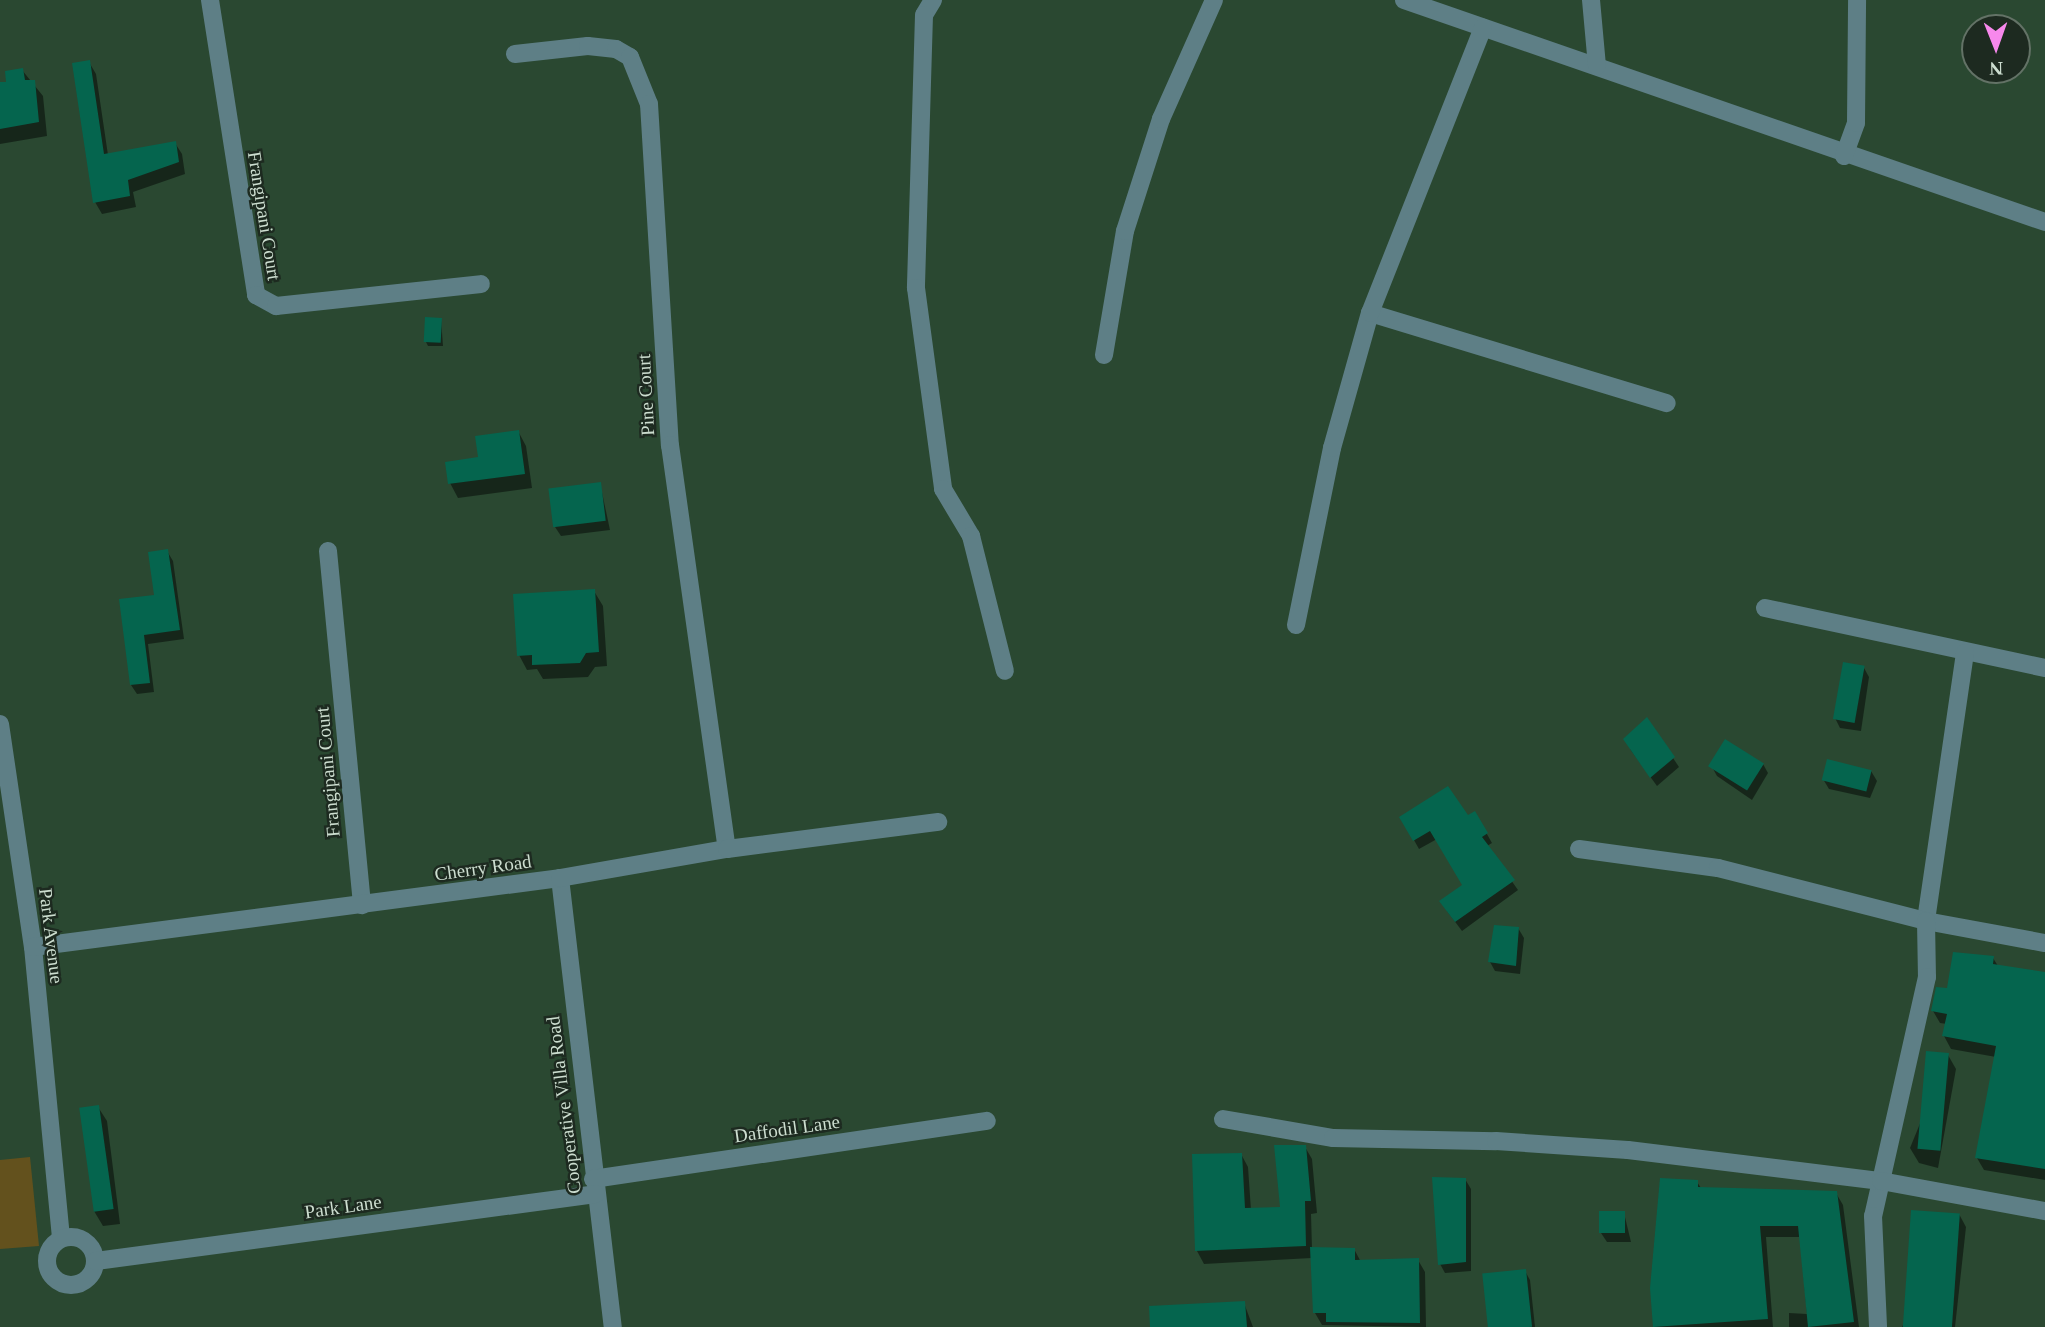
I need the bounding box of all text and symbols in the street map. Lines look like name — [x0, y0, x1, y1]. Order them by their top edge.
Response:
north arrow — [1961, 14, 2031, 84]
text: N — [1989, 58, 2003, 79]
street label: Frangipani Court — [243, 150, 285, 282]
street label: Pine Court — [632, 354, 660, 436]
street label: Frangipani Court — [311, 706, 345, 838]
street label: Cherry Road — [433, 850, 533, 886]
street label: Park Avenue — [34, 886, 68, 986]
street label: Cooperative Villa Road — [542, 1015, 586, 1195]
street label: Daffodil Lane — [733, 1110, 841, 1148]
street label: Park Lane — [303, 1190, 383, 1224]

